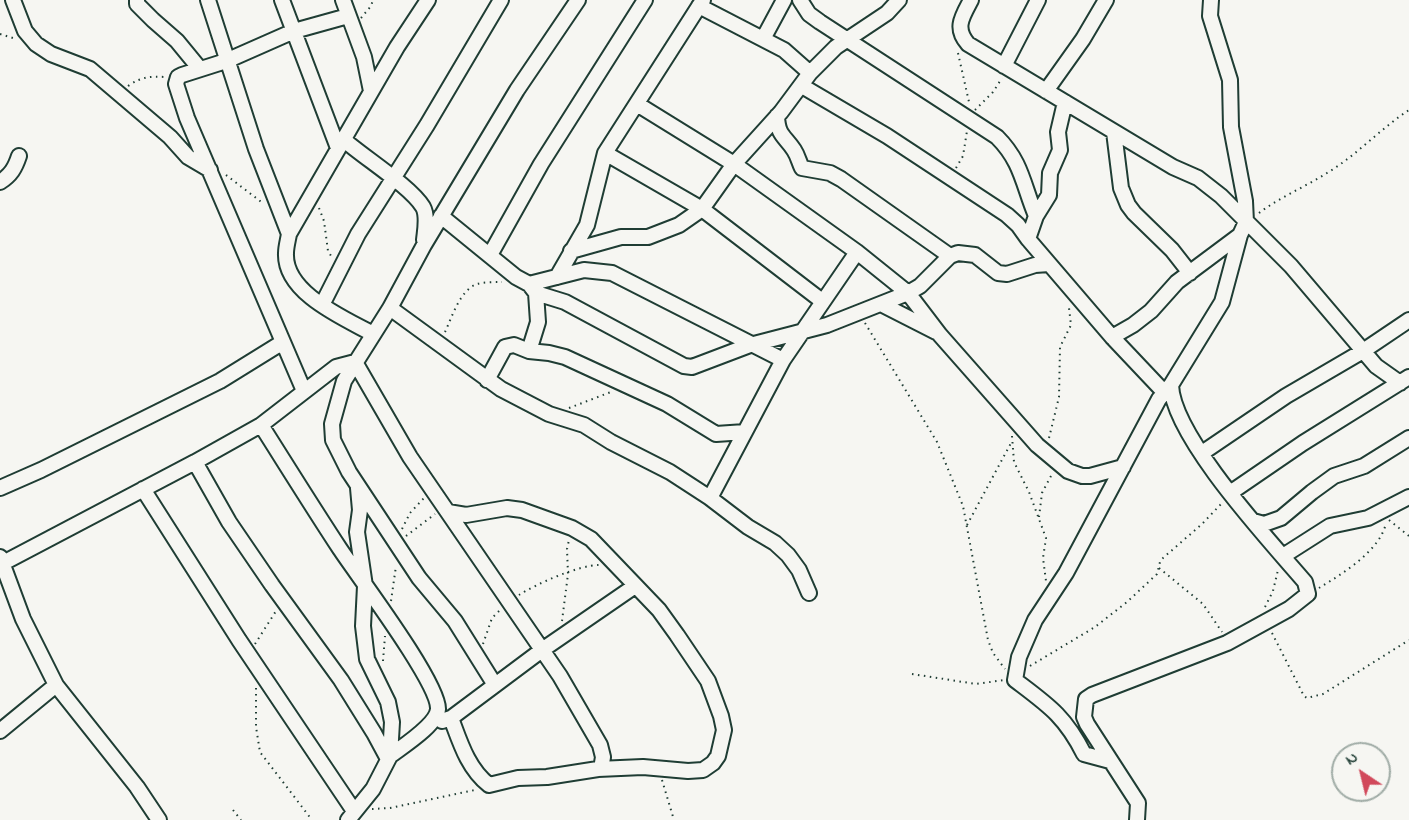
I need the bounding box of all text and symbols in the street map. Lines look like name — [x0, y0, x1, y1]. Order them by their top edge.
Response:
north arrow — [1331, 742, 1391, 802]
text: N — [1341, 746, 1363, 772]

